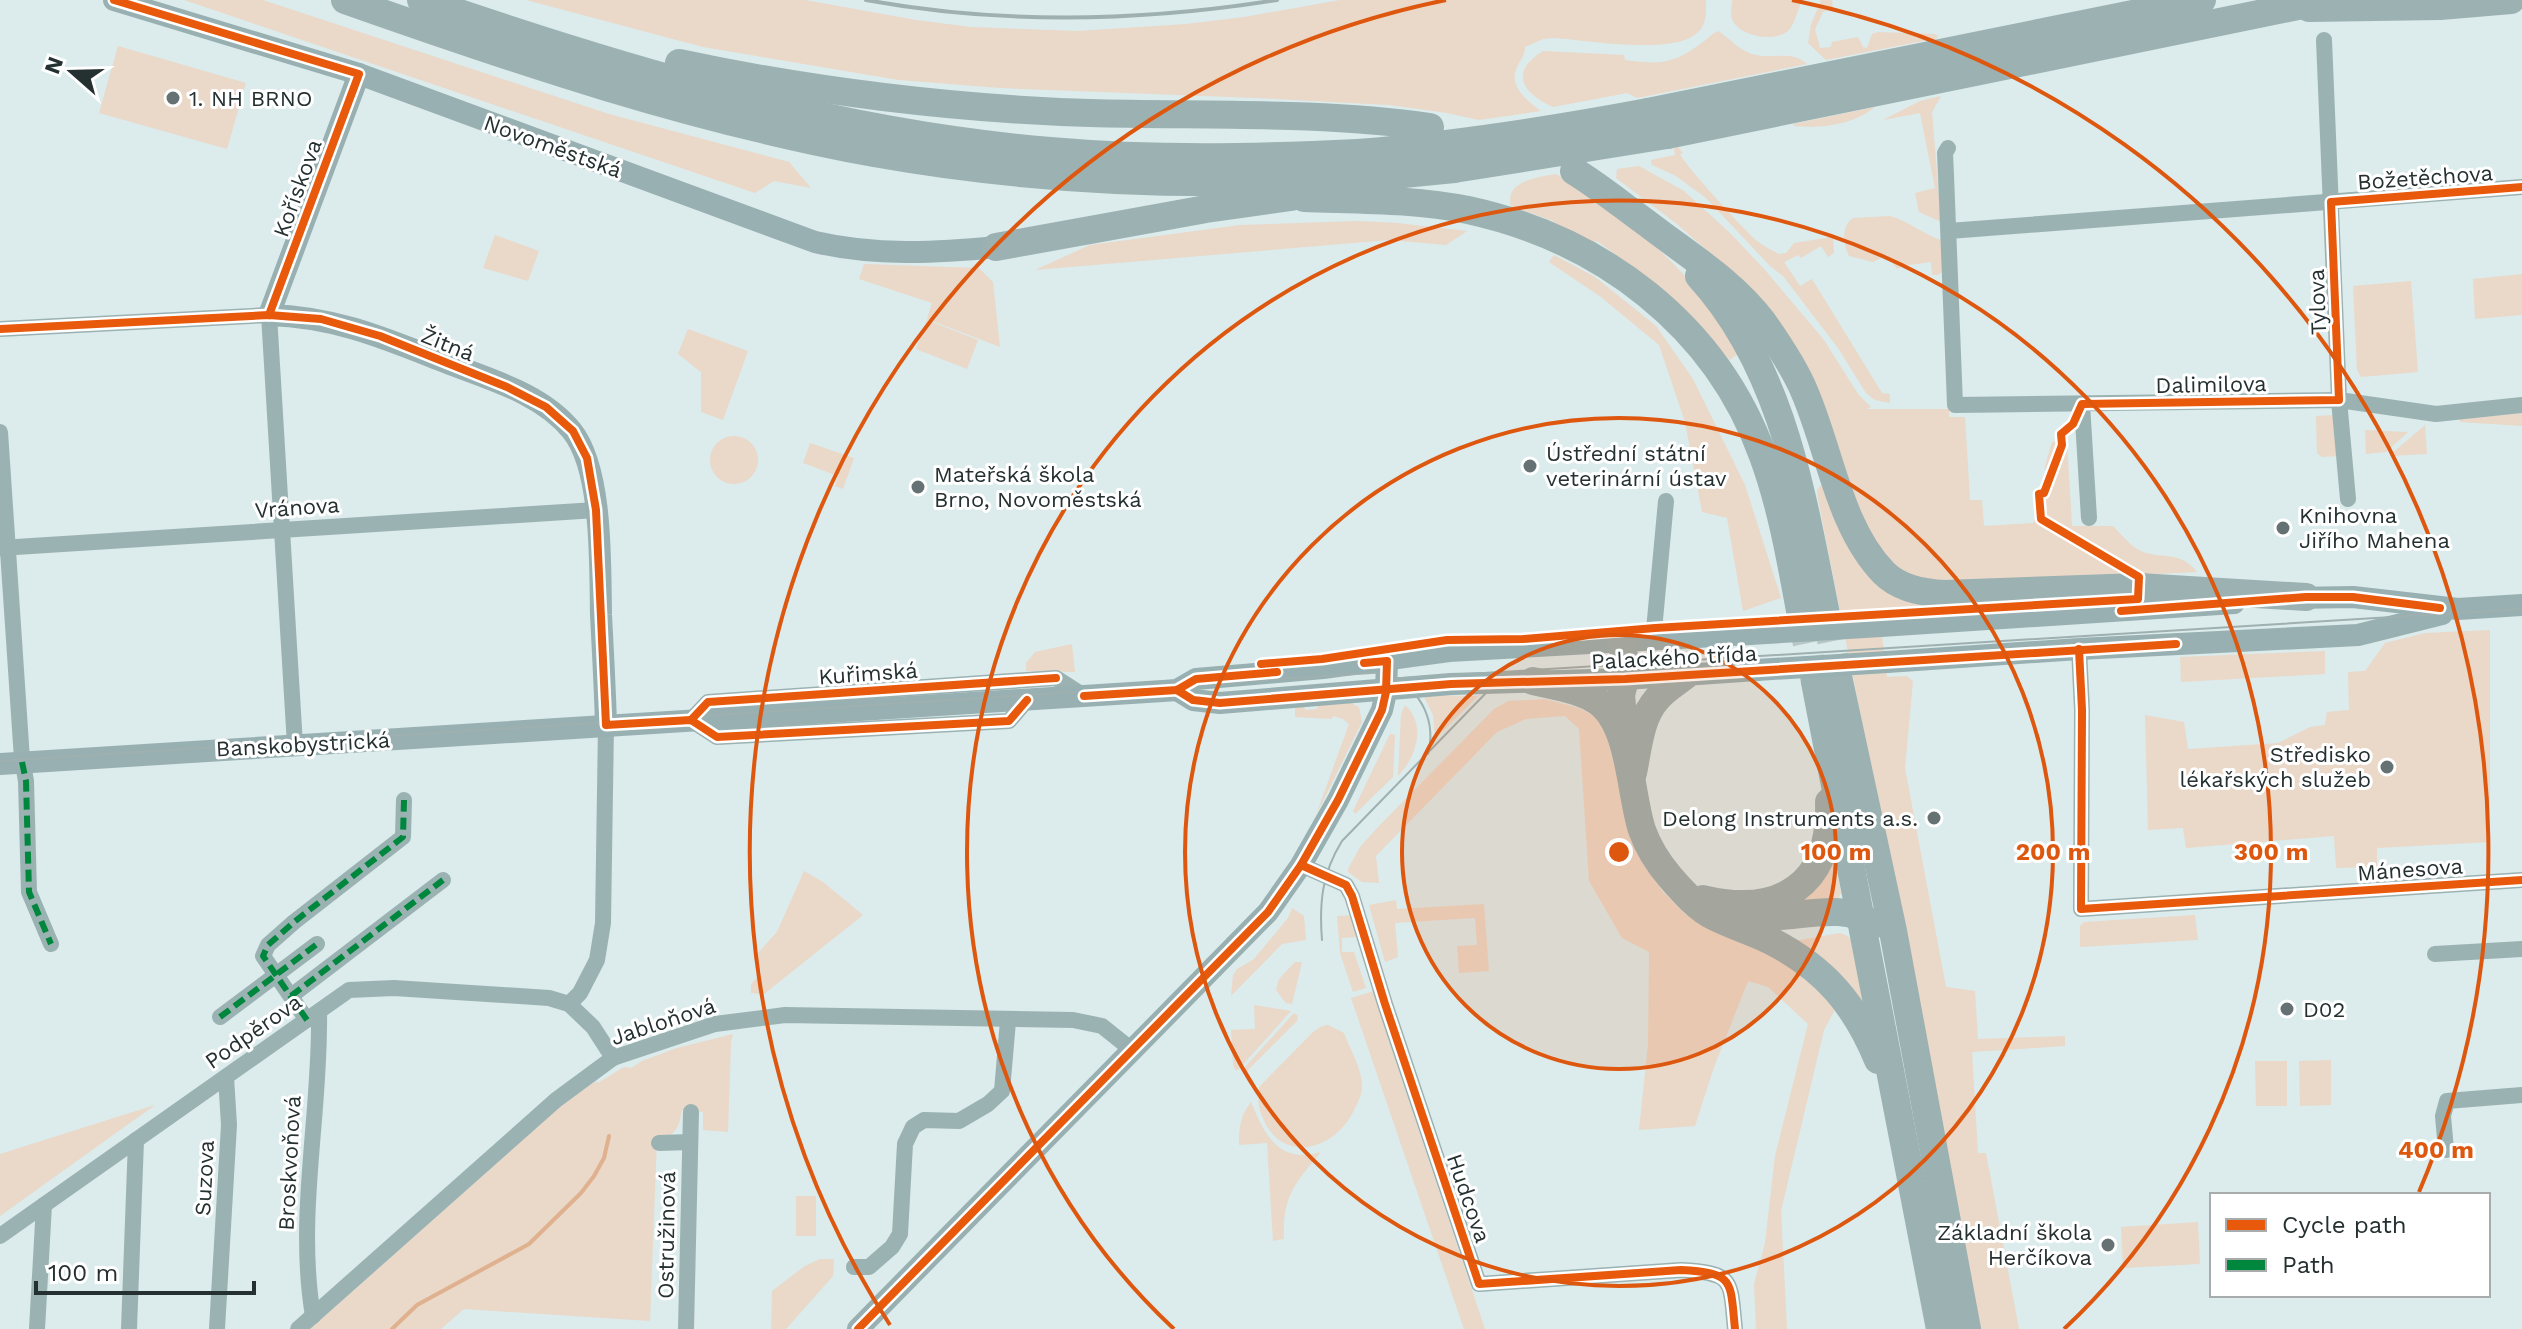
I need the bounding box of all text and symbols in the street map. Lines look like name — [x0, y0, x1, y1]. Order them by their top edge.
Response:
north arrow — [32, 32, 112, 112]
text: N — [39, 53, 68, 77]
place label: 1. NH BRNO — [189, 86, 312, 111]
marker: 1. NH BRNO — [164, 89, 182, 107]
street label: Novoměstská — [481, 110, 625, 183]
street label: Kořískova — [268, 136, 327, 240]
street label: Božetěchova — [2356, 160, 2494, 195]
street label: Tylova — [2304, 268, 2331, 336]
street label: Žitná — [418, 323, 478, 366]
street label: Dalimilova — [2155, 371, 2267, 398]
place label: Ústřední státní veterinární ústav — [1546, 441, 1727, 491]
marker: Ústřední státní veterinární ústav — [1521, 457, 1539, 475]
place label: Mateřská škola Brno, Novoměstská — [934, 462, 1142, 512]
marker: Mateřská škola Brno, Novoměstská — [909, 478, 927, 496]
street label: Vránova — [254, 492, 340, 523]
place label: Knihovna Jiřího Mahena — [2299, 503, 2450, 553]
marker: Knihovna Jiřího Mahena — [2274, 519, 2292, 537]
street label: Palackého třída — [1590, 641, 1758, 674]
street label: Kuřimská — [818, 658, 919, 689]
street label: Banskobystrická — [215, 727, 391, 762]
place label: Středisko lékařských služeb — [2180, 742, 2371, 792]
marker: Středisko lékařských služeb — [2378, 758, 2396, 776]
place label: Delong Instruments a.s. — [1662, 806, 1918, 831]
marker: Delong Instruments a.s. — [1925, 809, 1943, 827]
centre of rings — [1605, 838, 1633, 866]
text: 100 m — [1801, 838, 1871, 866]
text: 200 m — [2016, 838, 2090, 866]
text: 300 m — [2234, 838, 2308, 866]
street label: Mánesova — [2356, 853, 2464, 886]
street label: Podpěrova — [200, 989, 306, 1074]
street label: Jabloňová — [608, 993, 719, 1050]
place label: D02 — [2303, 997, 2345, 1022]
marker: D02 — [2278, 1000, 2296, 1018]
street label: Broskvoňová — [273, 1095, 306, 1231]
text: 400 m — [2398, 1136, 2474, 1164]
street label: Suzova — [190, 1139, 219, 1217]
street label: Hudcova — [1442, 1150, 1495, 1246]
street label: Ostružinová — [653, 1171, 680, 1299]
legend — [2210, 1193, 2490, 1297]
text: Cycle path — [2282, 1211, 2407, 1239]
place label: Základní škola Herčíkova — [1937, 1220, 2092, 1270]
marker: Základní škola Herčíkova — [2099, 1236, 2117, 1254]
scale bar — [36, 1245, 254, 1295]
text: Path — [2282, 1251, 2335, 1279]
text: 100 m — [48, 1259, 118, 1287]

